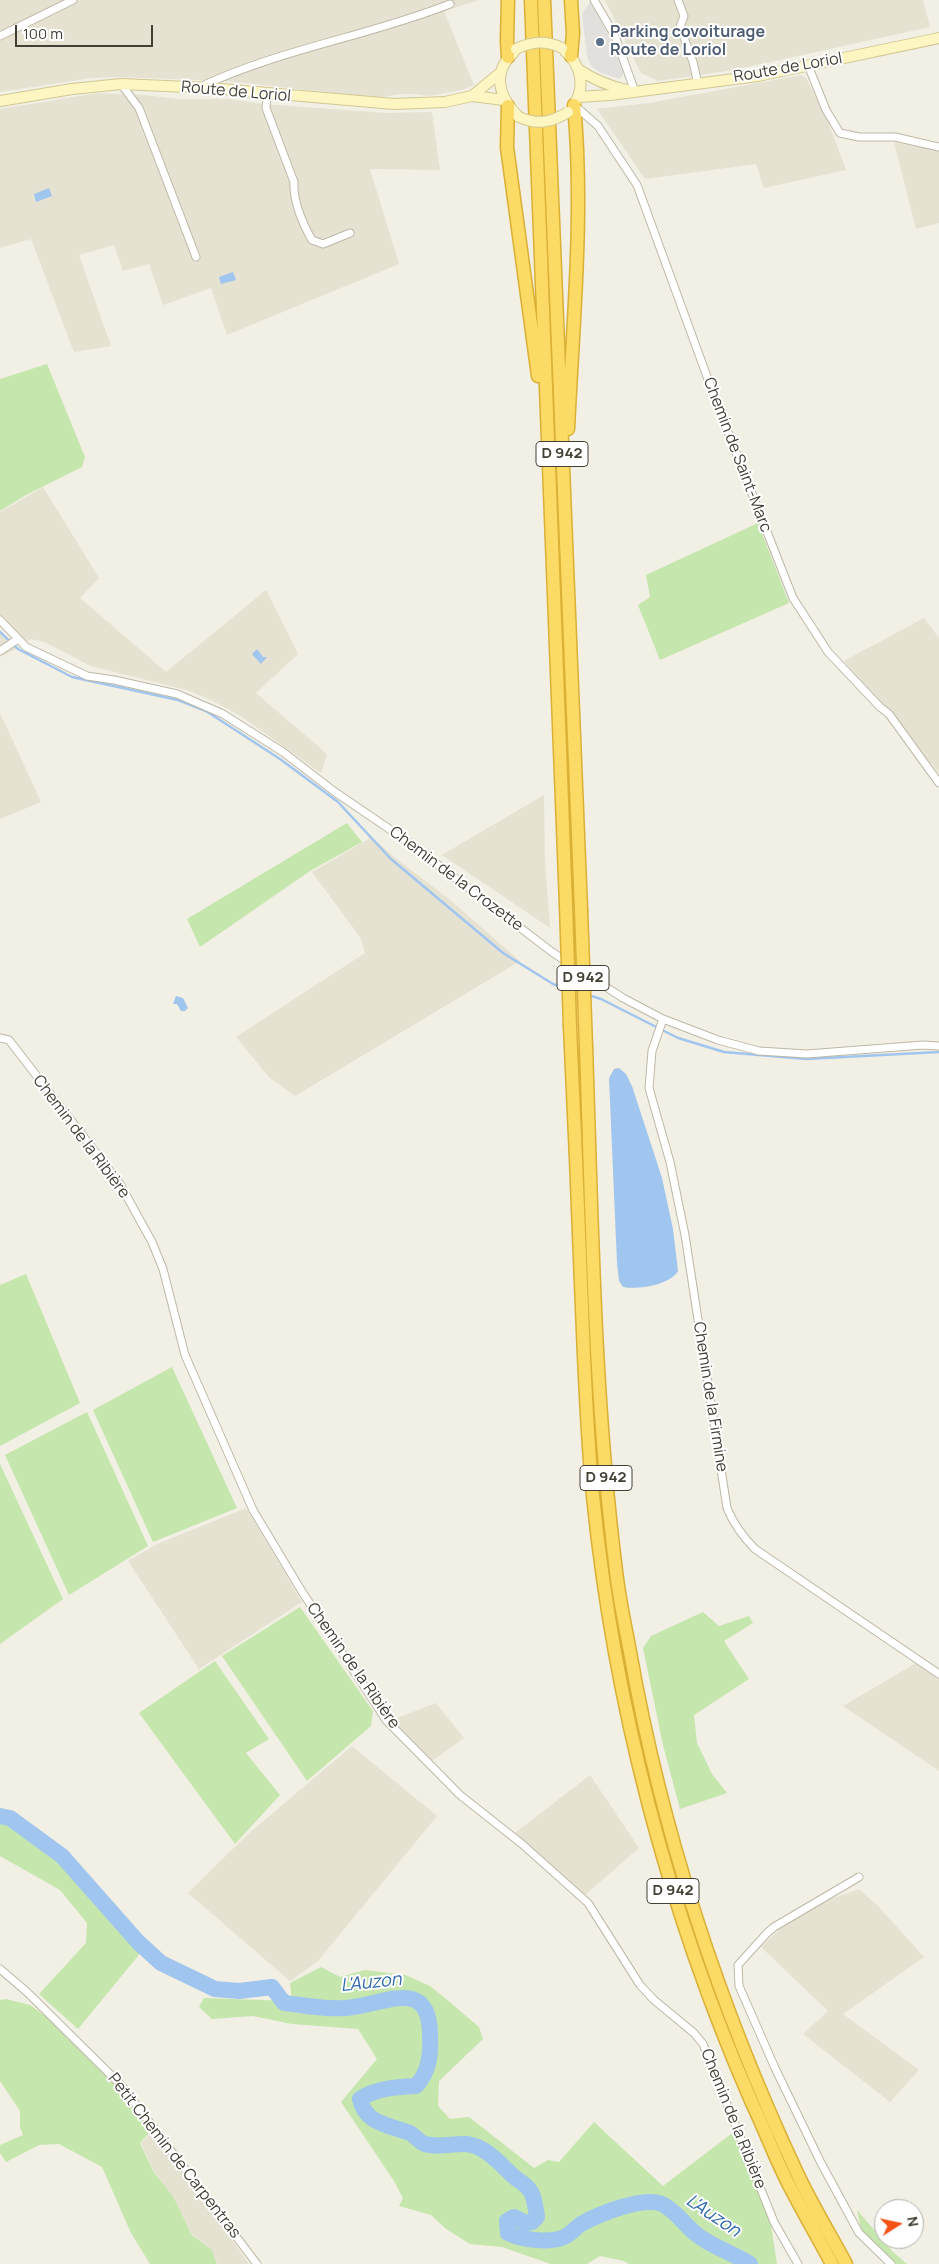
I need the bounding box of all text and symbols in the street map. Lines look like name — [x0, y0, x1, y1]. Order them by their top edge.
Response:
scale bar — [18, 15, 155, 47]
text: 100 m — [23, 23, 63, 44]
place label: Parking covoiturage Route de Loriol — [610, 23, 765, 61]
marker: Parking covoiturage Route de Loriol — [594, 36, 606, 48]
street label: Route de Loriol — [732, 49, 844, 87]
street label: Route de Loriol — [180, 78, 292, 106]
street label: Chemin de Saint-Marc — [699, 375, 775, 535]
road number: D 942 — [536, 442, 588, 466]
street label: Chemin de la Crozette — [385, 822, 527, 936]
road number: D 942 — [557, 966, 609, 990]
street label: Chemin de la Ribière — [28, 1072, 134, 1202]
street label: Chemin de la Firmine — [689, 1321, 731, 1473]
road number: D 942 — [580, 1466, 632, 1490]
street label: Chemin de la Ribière — [302, 1599, 404, 1733]
road number: D 942 — [647, 1878, 699, 1904]
water label: L'Auzon — [340, 1969, 402, 1997]
street label: Chemin de la Ribière — [696, 2046, 770, 2192]
street label: Petit Chemin de Carpentras — [104, 2070, 244, 2242]
water label: L'Auzon — [682, 2190, 744, 2242]
north arrow — [874, 2199, 924, 2249]
text: N — [903, 2215, 924, 2228]

